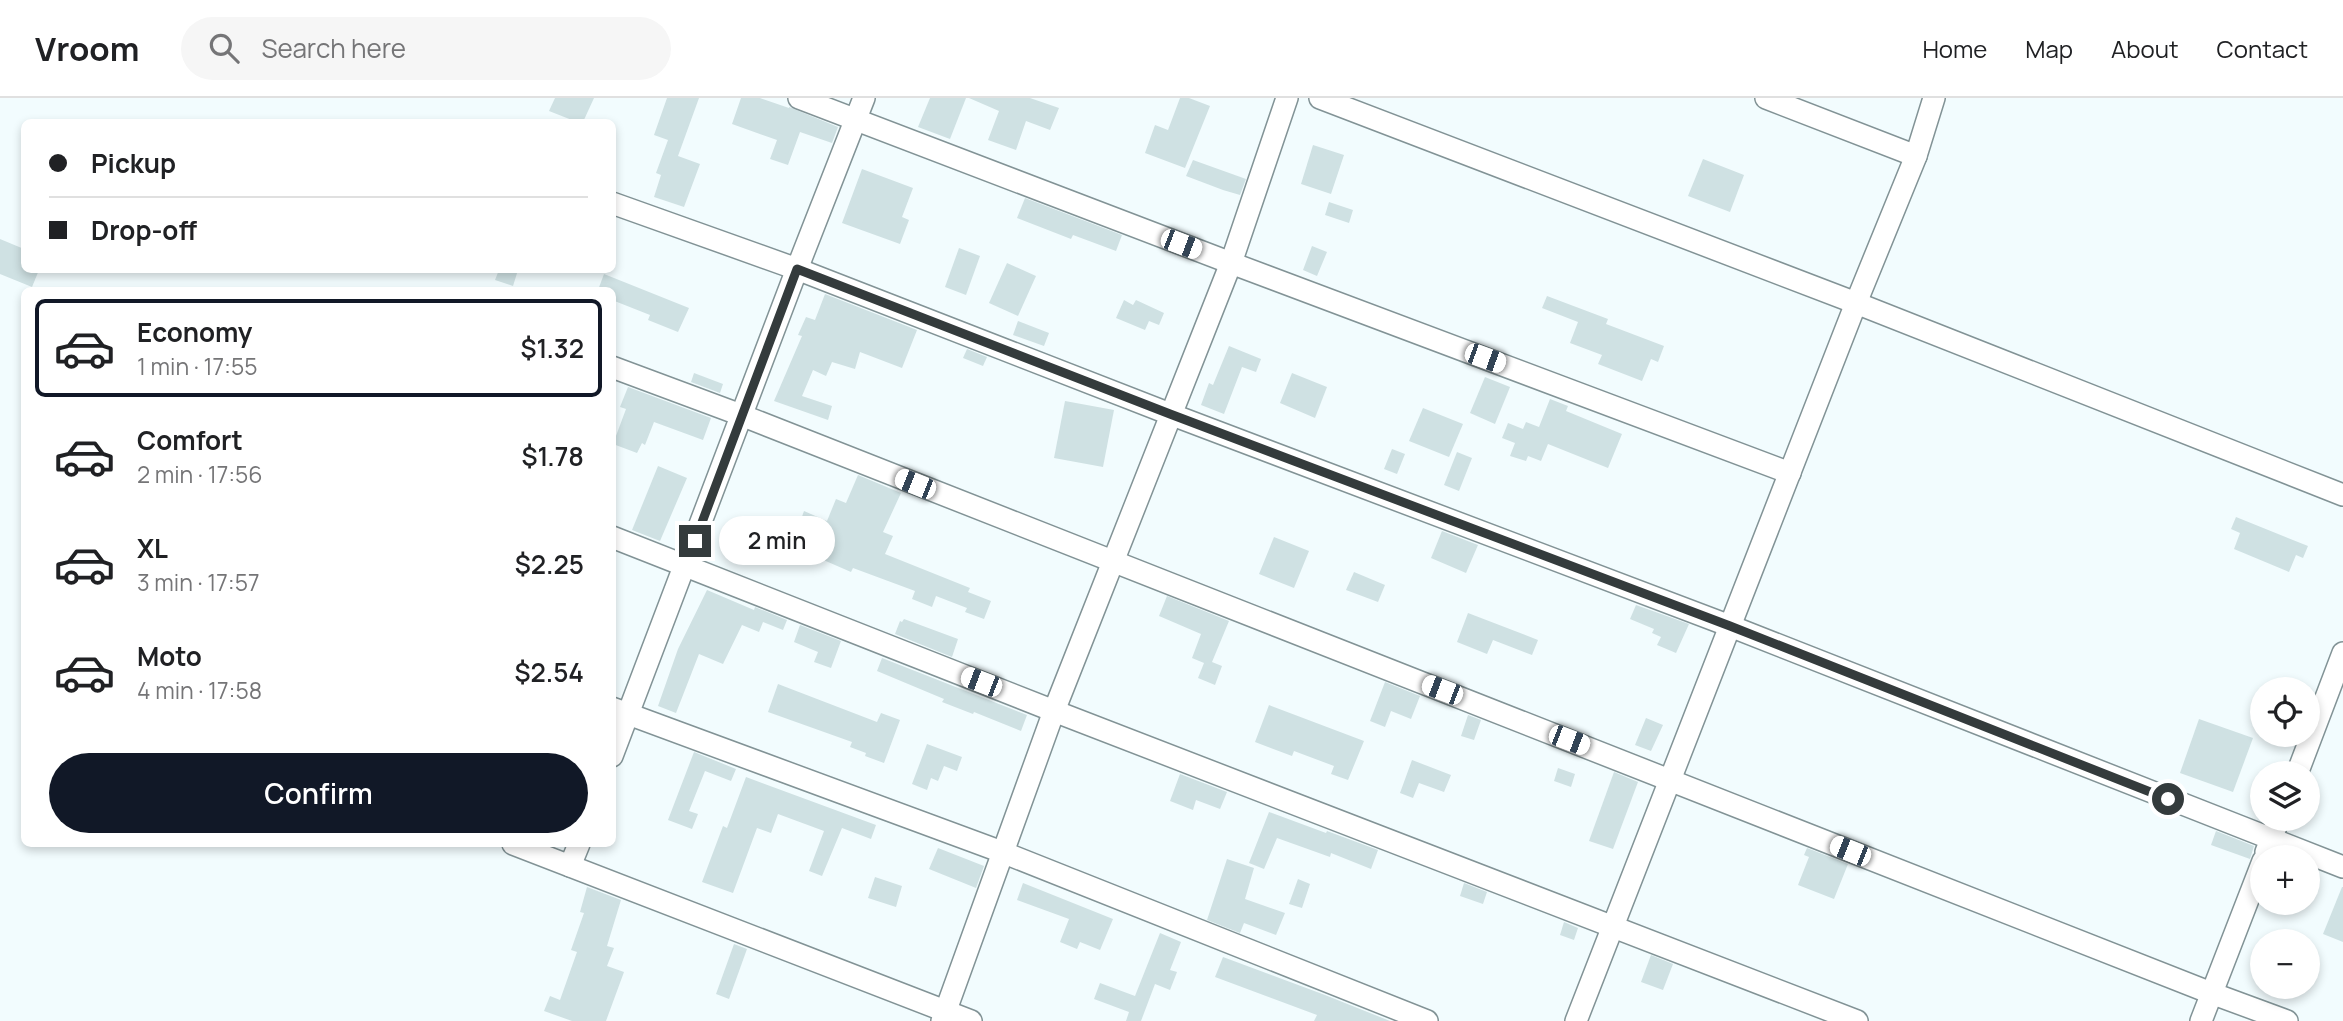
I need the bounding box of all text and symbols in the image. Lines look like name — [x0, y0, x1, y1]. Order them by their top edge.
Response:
search box — [181, 17, 671, 80]
text: Vroom — [35, 26, 139, 71]
icon: search — [205, 29, 243, 67]
text: Search here — [261, 30, 406, 66]
text: Home — [1922, 32, 1987, 65]
text: Map — [2025, 32, 2073, 65]
text: About — [2111, 32, 2179, 65]
text: Contact — [2217, 32, 2308, 65]
text: Pickup — [91, 145, 176, 181]
text: Drop-off — [91, 212, 197, 248]
car — [1158, 227, 1205, 261]
text: Economy — [137, 314, 252, 350]
icon: car — [53, 317, 116, 380]
text: $1.32 — [520, 330, 584, 366]
car — [1462, 341, 1509, 375]
text: 1 min · 17:55 — [137, 350, 257, 382]
text: Comfort — [137, 422, 243, 458]
icon: car — [53, 425, 116, 488]
text: $1.78 — [521, 438, 584, 474]
text: 2 min · 17:56 — [137, 458, 263, 490]
car — [892, 466, 939, 502]
callout: 2 min — [720, 516, 835, 565]
text: 2 min — [748, 524, 806, 556]
route end — [679, 525, 711, 557]
text: XL — [137, 530, 168, 566]
icon: car — [53, 533, 116, 596]
text: $2.25 — [515, 546, 584, 582]
text: 3 min · 17:57 — [137, 566, 260, 598]
text: Moto — [137, 638, 202, 674]
icon: car — [53, 641, 116, 704]
text: $2.54 — [514, 654, 584, 690]
car — [958, 665, 1005, 699]
car — [1419, 673, 1466, 707]
text: 4 min · 17:58 — [137, 674, 262, 706]
map controls — [2250, 677, 2320, 999]
button: locate — [2250, 677, 2320, 747]
car — [1546, 723, 1593, 757]
button: Confirm — [49, 753, 588, 833]
button: layers — [2250, 761, 2320, 831]
route start — [2152, 783, 2184, 815]
car — [1827, 833, 1874, 869]
button: + — [2250, 845, 2320, 915]
button: − — [2250, 929, 2320, 999]

